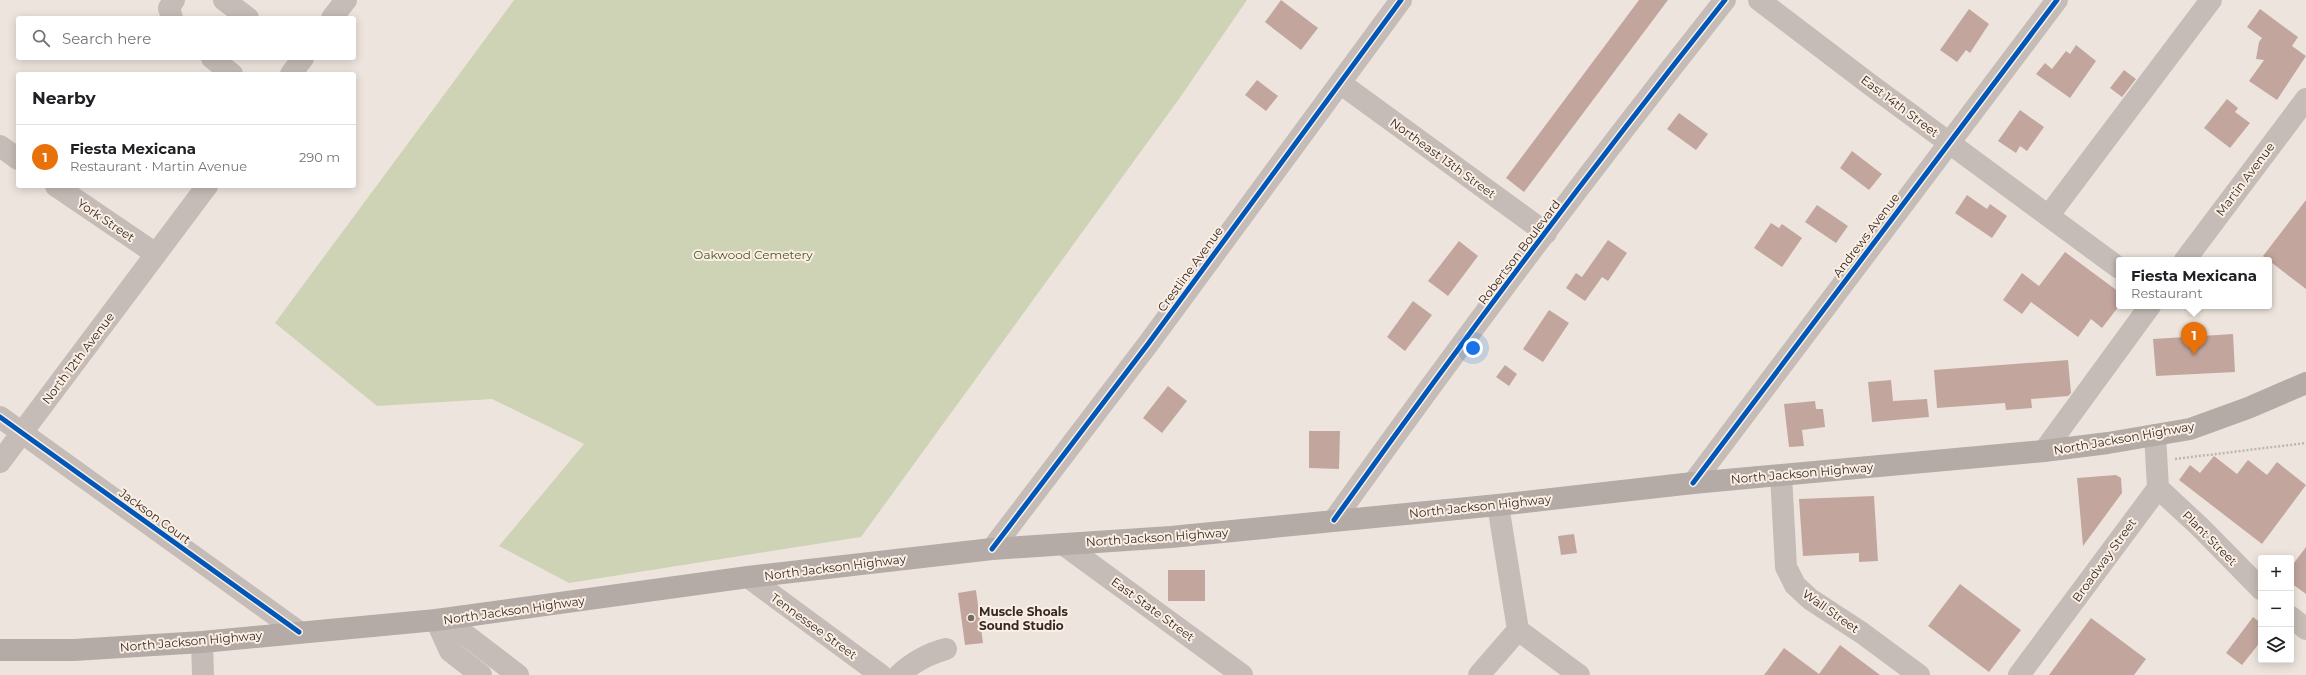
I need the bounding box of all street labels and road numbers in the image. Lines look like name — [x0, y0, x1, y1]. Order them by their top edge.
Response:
street label: East 14th Street — [1858, 72, 1942, 140]
street label: Northeast 13th Street — [1387, 115, 1499, 201]
street label: Martin Avenue — [2212, 139, 2278, 219]
street label: Andrews Avenue — [1829, 190, 1903, 280]
street label: York Street — [75, 195, 138, 245]
street label: Robertson Boulevard — [1475, 197, 1563, 307]
street label: Crestline Avenue — [1154, 224, 1226, 314]
street label: North 12th Avenue — [39, 309, 117, 407]
street label: North Jackson Highway — [2052, 418, 2196, 458]
street label: North Jackson Highway — [1730, 459, 1874, 487]
street label: Jackson Court — [115, 484, 194, 547]
street label: North Jackson Highway — [1408, 491, 1552, 521]
street label: Plant Street — [2179, 507, 2241, 569]
street label: Broadway Street — [2069, 515, 2139, 605]
street label: North Jackson Highway — [1085, 525, 1229, 549]
street label: North Jackson Highway — [763, 551, 907, 583]
street label: East State Street — [1108, 574, 1198, 644]
street label: Wall Street — [1800, 586, 1862, 636]
street label: Tennessee Street — [768, 590, 860, 662]
street label: North Jackson Highway — [442, 593, 586, 627]
street label: North Jackson Highway — [119, 627, 263, 655]

